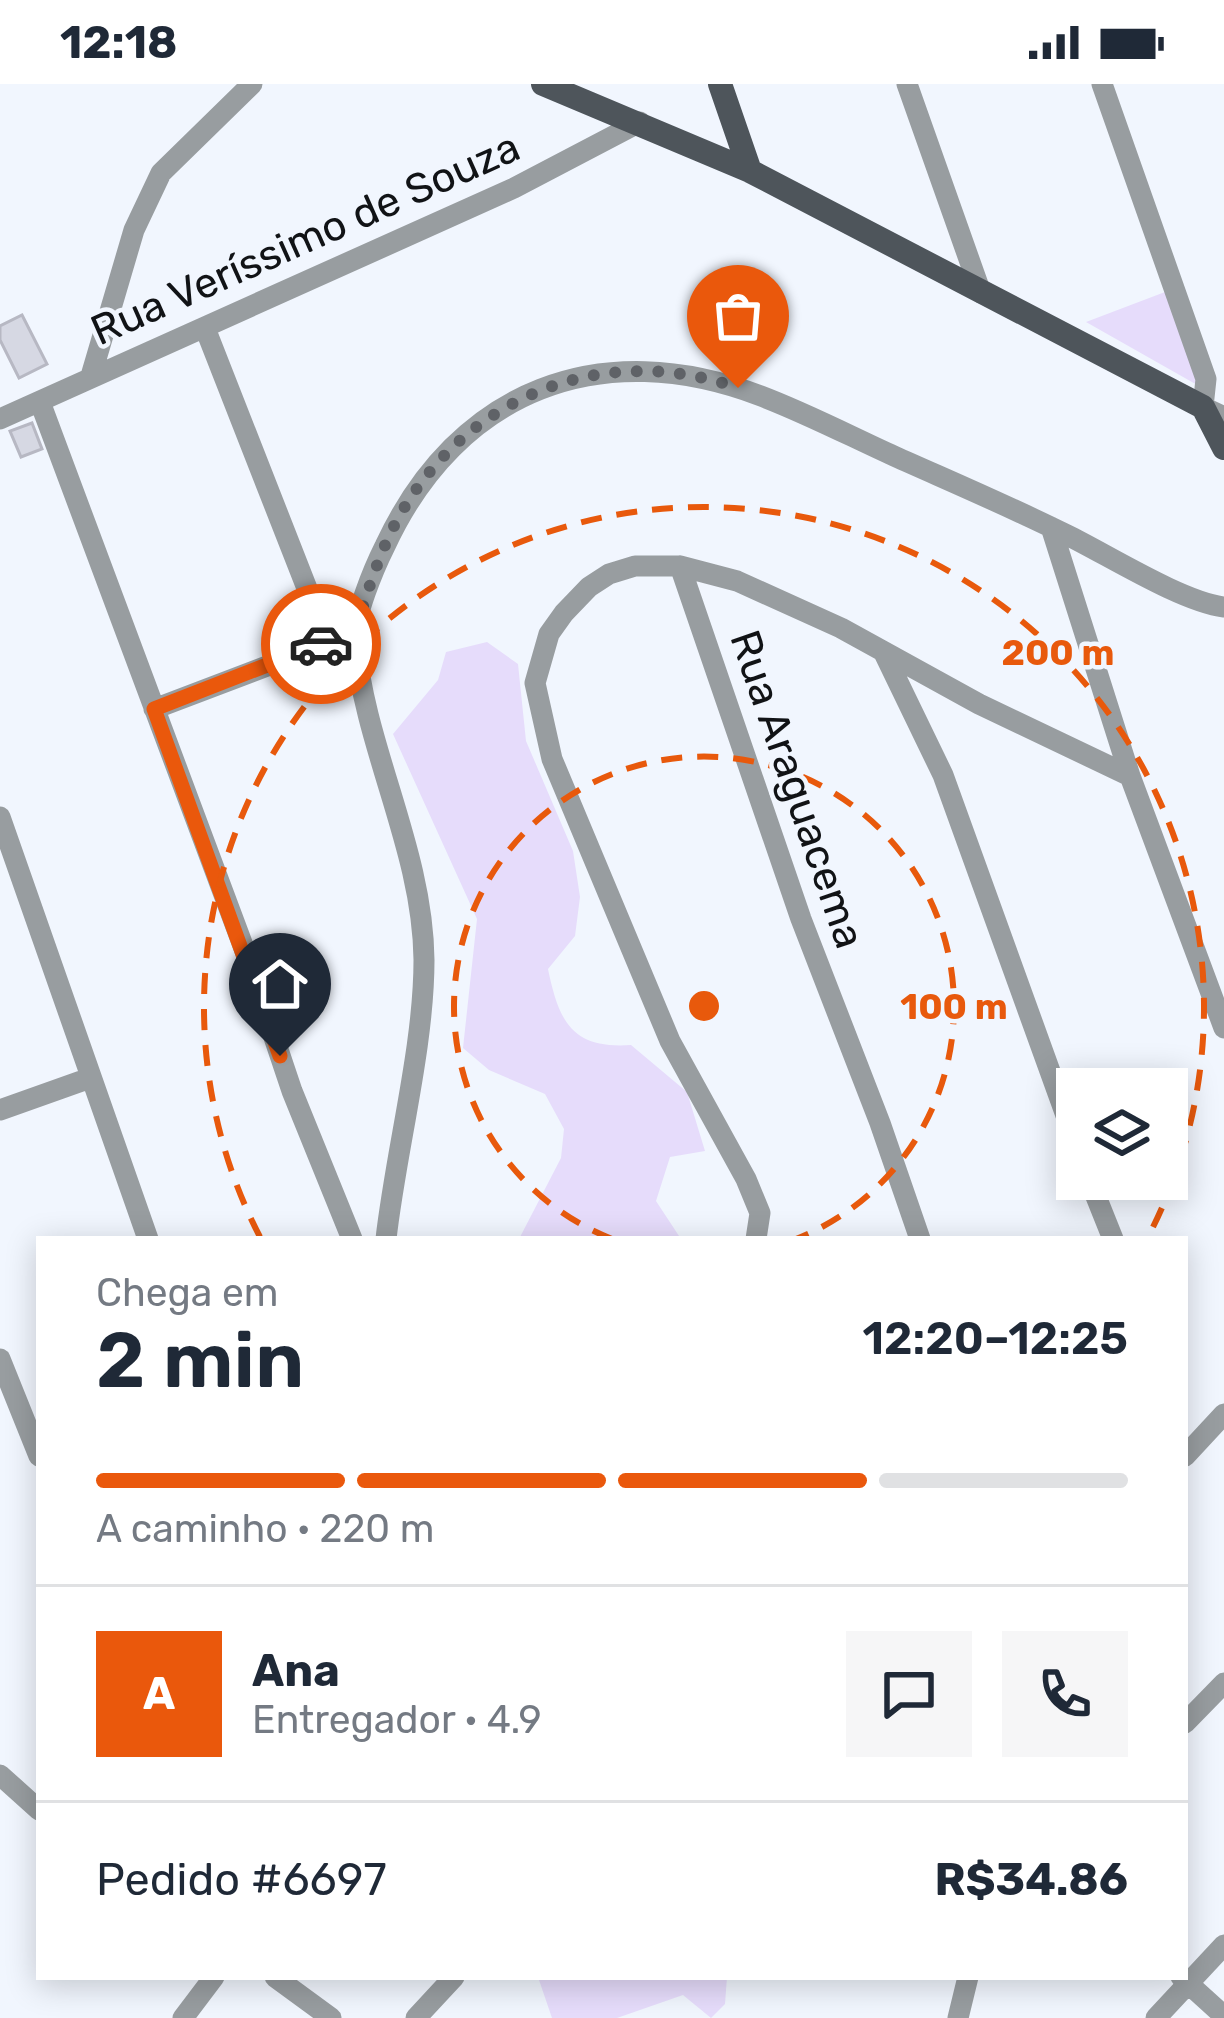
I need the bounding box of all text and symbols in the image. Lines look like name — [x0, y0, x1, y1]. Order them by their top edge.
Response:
text: 12:18 — [60, 16, 178, 69]
street label: Rua Veríssimo de Souza — [83, 122, 527, 356]
pin — [687, 265, 789, 388]
icon: bag — [705, 283, 771, 349]
courier — [261, 584, 381, 704]
icon: car — [288, 611, 354, 677]
street label: Rua Araguacema — [719, 624, 875, 955]
text: 200 m — [1001, 631, 1115, 674]
pin — [229, 933, 331, 1056]
icon: home — [247, 951, 313, 1017]
centre of rings — [683, 985, 725, 1027]
text: 100 m — [900, 985, 1008, 1028]
map controls — [1056, 1068, 1188, 1200]
button: layers — [1056, 1068, 1188, 1200]
text: Chega em — [96, 1270, 278, 1316]
text: 12:20–12:25 — [863, 1312, 1128, 1365]
text: 2 min — [96, 1314, 304, 1407]
text: A caminho · 220 m — [96, 1506, 434, 1552]
button: chat — [846, 1631, 972, 1757]
button: phone — [1002, 1631, 1128, 1757]
text: Ana — [252, 1644, 340, 1697]
text: A — [143, 1667, 175, 1720]
text: Entregador · 4.9 — [252, 1697, 542, 1743]
text: Pedido #6697 — [96, 1853, 386, 1906]
text: R$34.86 — [934, 1853, 1128, 1906]

